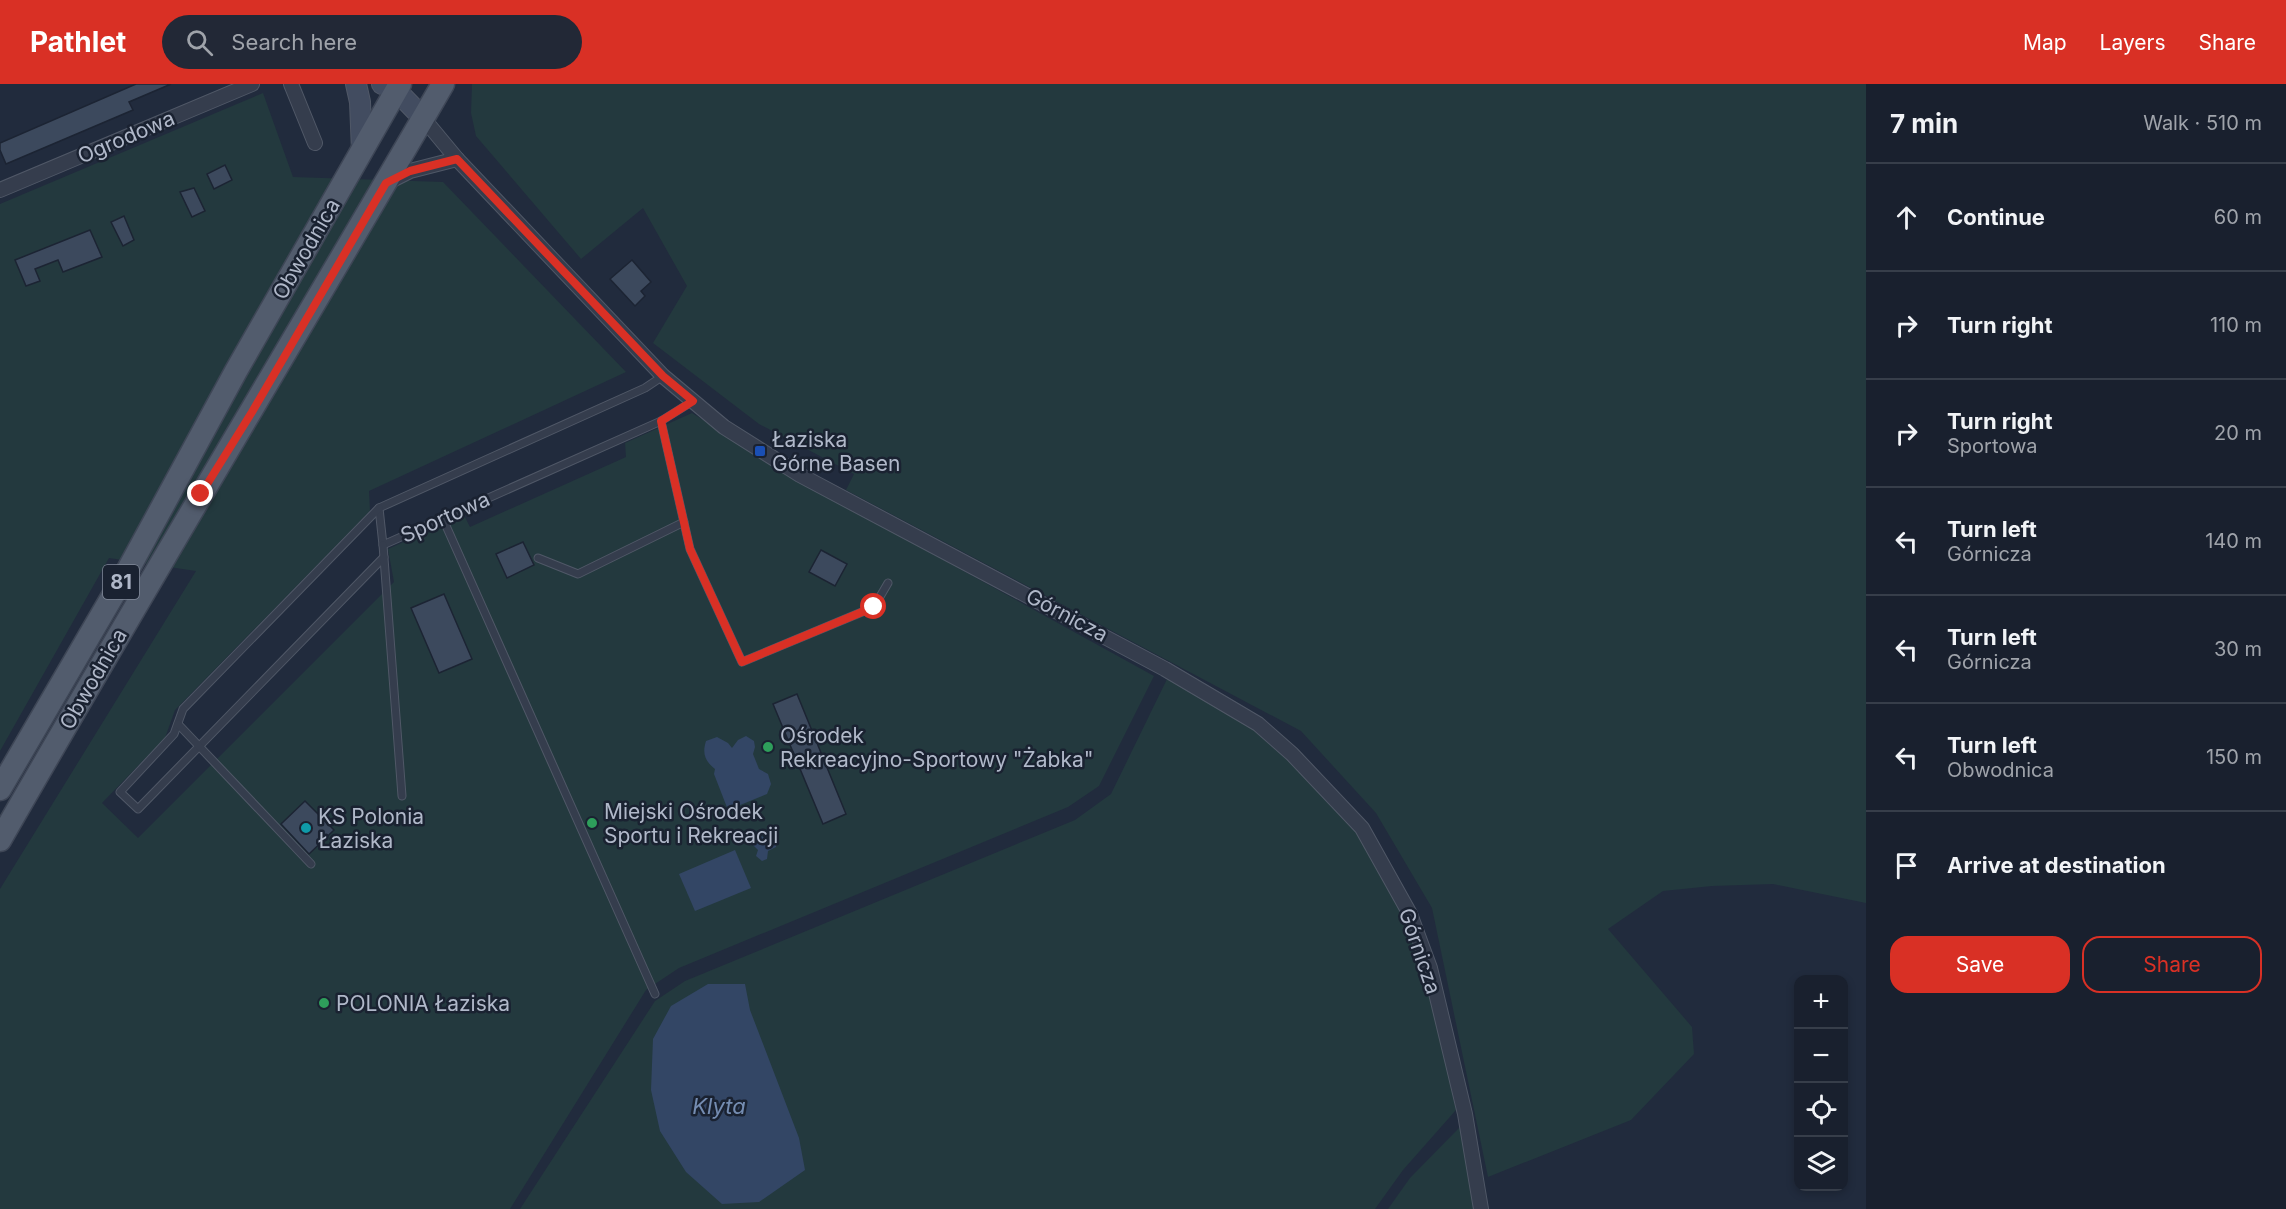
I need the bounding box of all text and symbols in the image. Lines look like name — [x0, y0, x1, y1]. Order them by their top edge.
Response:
search box — [162, 15, 582, 69]
text: Pathlet — [30, 25, 126, 59]
icon: search — [183, 26, 216, 59]
text: Search here — [231, 29, 357, 55]
text: Map — [2023, 30, 2067, 55]
text: Layers — [2100, 30, 2166, 55]
text: Share — [2199, 30, 2256, 55]
street label: Ogrodowa — [74, 105, 178, 169]
text: 7 min — [1890, 108, 1958, 139]
text: Walk · 510 m — [2143, 111, 2262, 135]
street label: Obwodnica — [267, 194, 345, 304]
icon: ahead — [1890, 201, 1923, 234]
text: Continue — [1947, 204, 2045, 230]
text: 60 m — [2214, 205, 2262, 229]
icon: right — [1890, 309, 1923, 342]
text: Turn right — [1947, 312, 2053, 338]
text: 110 m — [2210, 313, 2262, 337]
text: Turn right — [1947, 408, 2053, 434]
icon: right — [1890, 417, 1923, 450]
text: 20 m — [2214, 421, 2262, 445]
place label: Łaziska Górne Basen — [772, 427, 900, 476]
text: Sportowa — [1947, 434, 2038, 458]
marker: Łaziska Górne Basen — [753, 444, 767, 458]
route end — [187, 480, 213, 506]
street label: Sportowa — [397, 486, 493, 548]
text: Turn left — [1947, 516, 2037, 542]
icon: left — [1890, 525, 1923, 558]
text: 140 m — [2205, 529, 2262, 553]
text: Górnicza — [1947, 542, 2032, 566]
road number: 81 — [103, 565, 139, 599]
street label: Górnicza — [1022, 583, 1112, 647]
route start — [860, 593, 886, 619]
street label: Obwodnica — [54, 624, 132, 734]
text: Turn left — [1947, 624, 2037, 650]
icon: left — [1890, 633, 1923, 666]
text: 30 m — [2214, 637, 2262, 661]
text: Górnicza — [1947, 650, 2032, 674]
place label: Ośrodek Rekreacyjno-Sportowy "Żabka" — [780, 723, 1094, 772]
text: Turn left — [1947, 732, 2037, 758]
marker: Ośrodek Rekreacyjno-Sportowy "Żabka" — [761, 740, 775, 754]
icon: left — [1890, 741, 1923, 774]
text: 150 m — [2206, 745, 2262, 769]
text: Obwodnica — [1947, 758, 2054, 782]
place label: Miejski Ośrodek Sportu i Rekreacji — [604, 799, 778, 848]
place label: KS Polonia Łaziska — [318, 804, 424, 853]
marker: Miejski Ośrodek Sportu i Rekreacji — [585, 816, 599, 830]
marker: KS Polonia Łaziska — [299, 821, 313, 835]
icon: arrive — [1890, 849, 1923, 882]
text: Arrive at destination — [1947, 852, 2166, 878]
street label: Górnicza — [1394, 905, 1446, 997]
button: Save — [1890, 936, 2070, 993]
button: Share — [2082, 936, 2262, 993]
map controls — [1794, 975, 1848, 1191]
button: + — [1794, 975, 1848, 1029]
place label: POLONIA Łaziska — [336, 991, 510, 1016]
marker: POLONIA Łaziska — [317, 996, 331, 1010]
button: − — [1794, 1029, 1848, 1083]
button: locate — [1794, 1083, 1848, 1137]
water label: Klyta — [692, 1093, 746, 1119]
button: layers — [1794, 1137, 1848, 1191]

